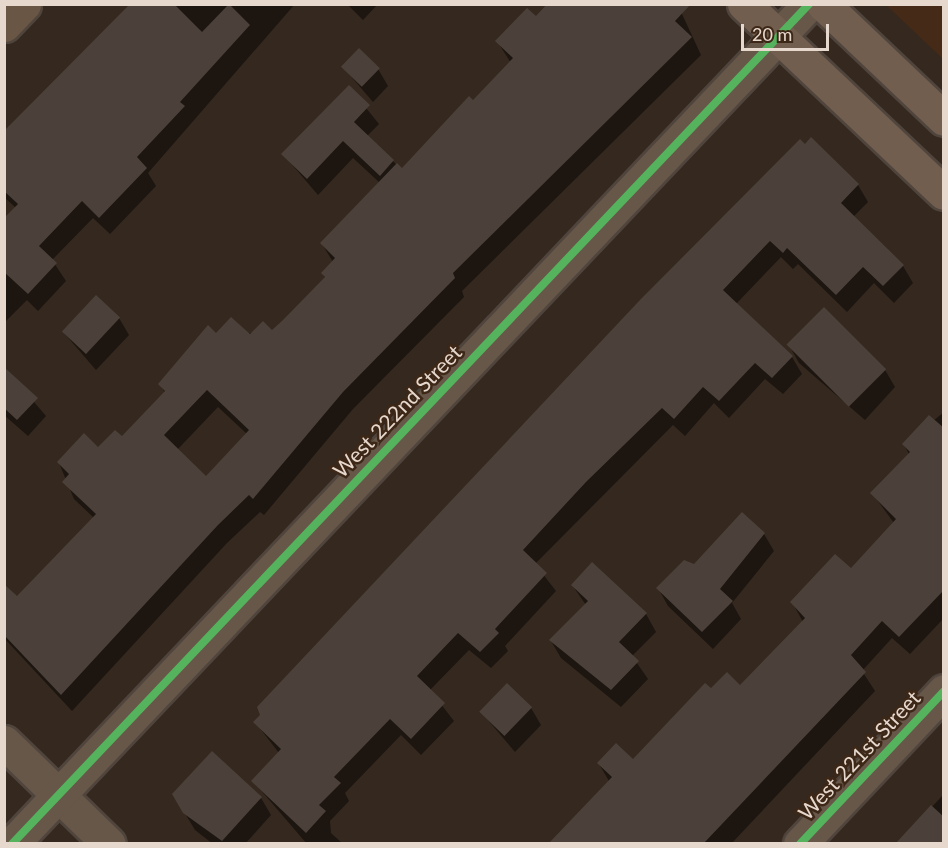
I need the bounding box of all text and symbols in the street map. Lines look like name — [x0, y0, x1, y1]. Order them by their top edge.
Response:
scale bar — [744, 12, 832, 50]
text: 20 m — [752, 23, 792, 45]
street label: West 222nd Street — [327, 340, 467, 482]
street label: West 221st Street — [793, 685, 925, 825]

